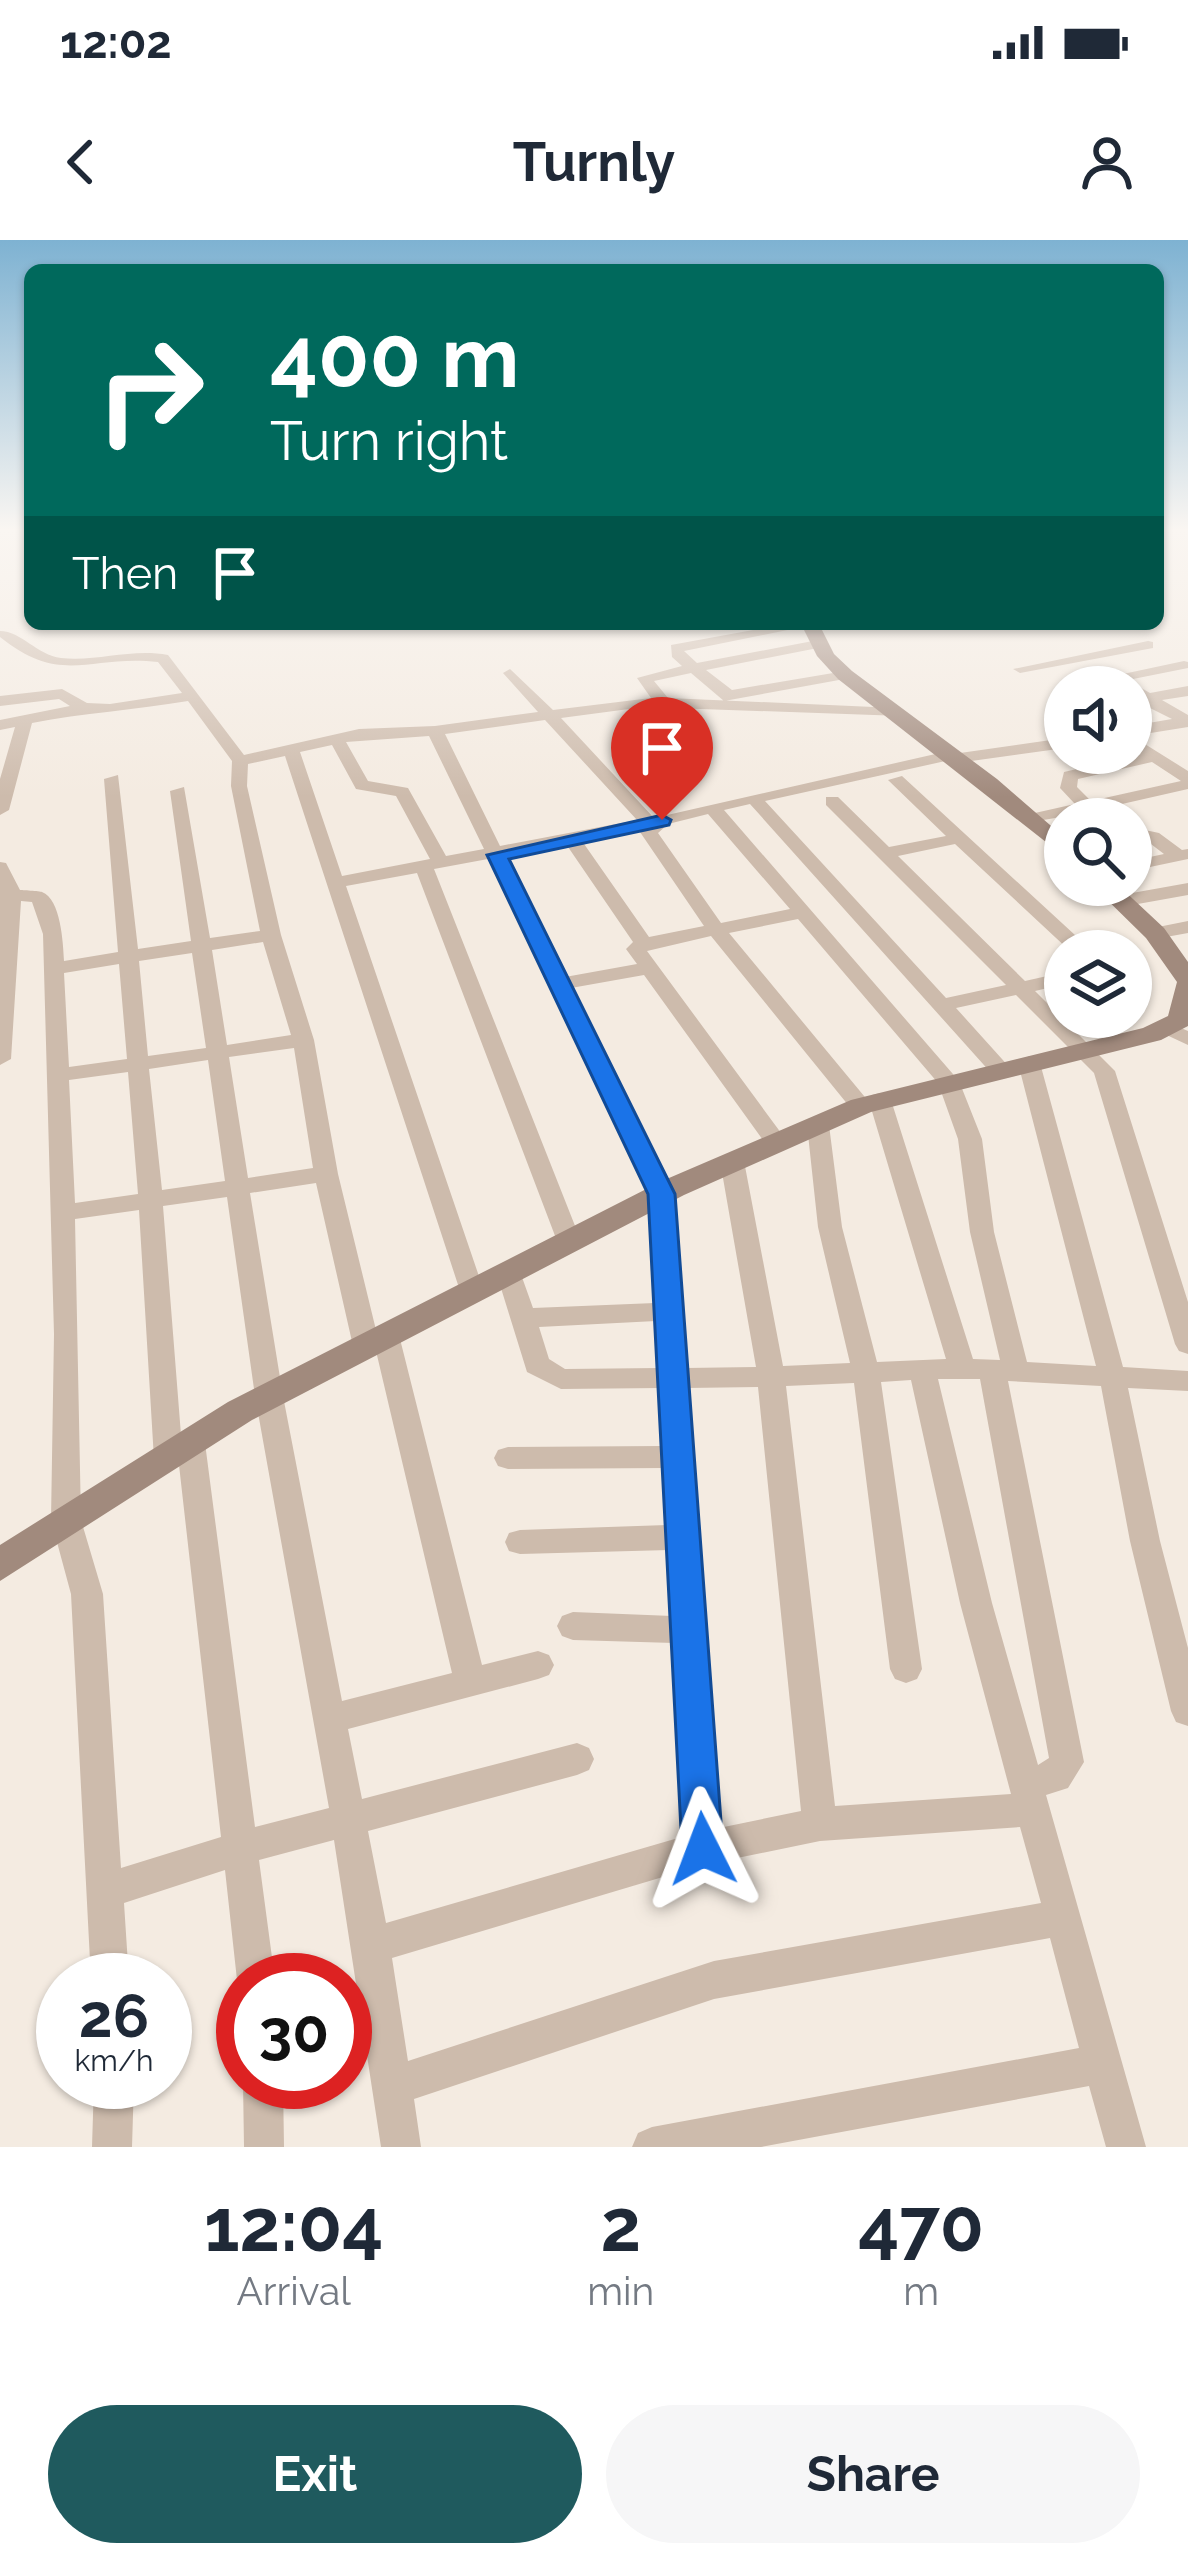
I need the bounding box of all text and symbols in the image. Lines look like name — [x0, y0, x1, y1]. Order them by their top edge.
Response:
text: 12:02 — [60, 16, 172, 69]
icon: back — [48, 129, 114, 195]
icon: person — [1074, 129, 1140, 195]
text: Turnly — [513, 130, 675, 194]
text: 400 m — [270, 308, 519, 407]
icon: right — [72, 312, 228, 468]
text: Turn right — [270, 409, 508, 473]
icon: arrive — [202, 540, 268, 606]
text: Then — [72, 547, 178, 600]
map controls — [1044, 666, 1152, 1038]
button: sound — [1044, 666, 1152, 774]
pin — [611, 697, 713, 820]
icon: arrive — [629, 715, 695, 781]
button: search — [1044, 798, 1152, 906]
button: layers — [1044, 930, 1152, 1038]
position arrow — [640, 1786, 766, 1912]
speed limit sign: 30 — [216, 1953, 372, 2109]
text: 26 — [79, 1981, 149, 2051]
text: km/h — [74, 2043, 154, 2078]
text: 12:04 — [204, 2183, 383, 2268]
text: 2 — [600, 2183, 641, 2268]
text: 470 — [858, 2183, 984, 2268]
text: Arrival — [236, 2268, 351, 2314]
text: min — [587, 2268, 654, 2314]
text: m — [903, 2268, 939, 2314]
button: Exit — [48, 2405, 582, 2543]
button: Share — [606, 2405, 1140, 2543]

